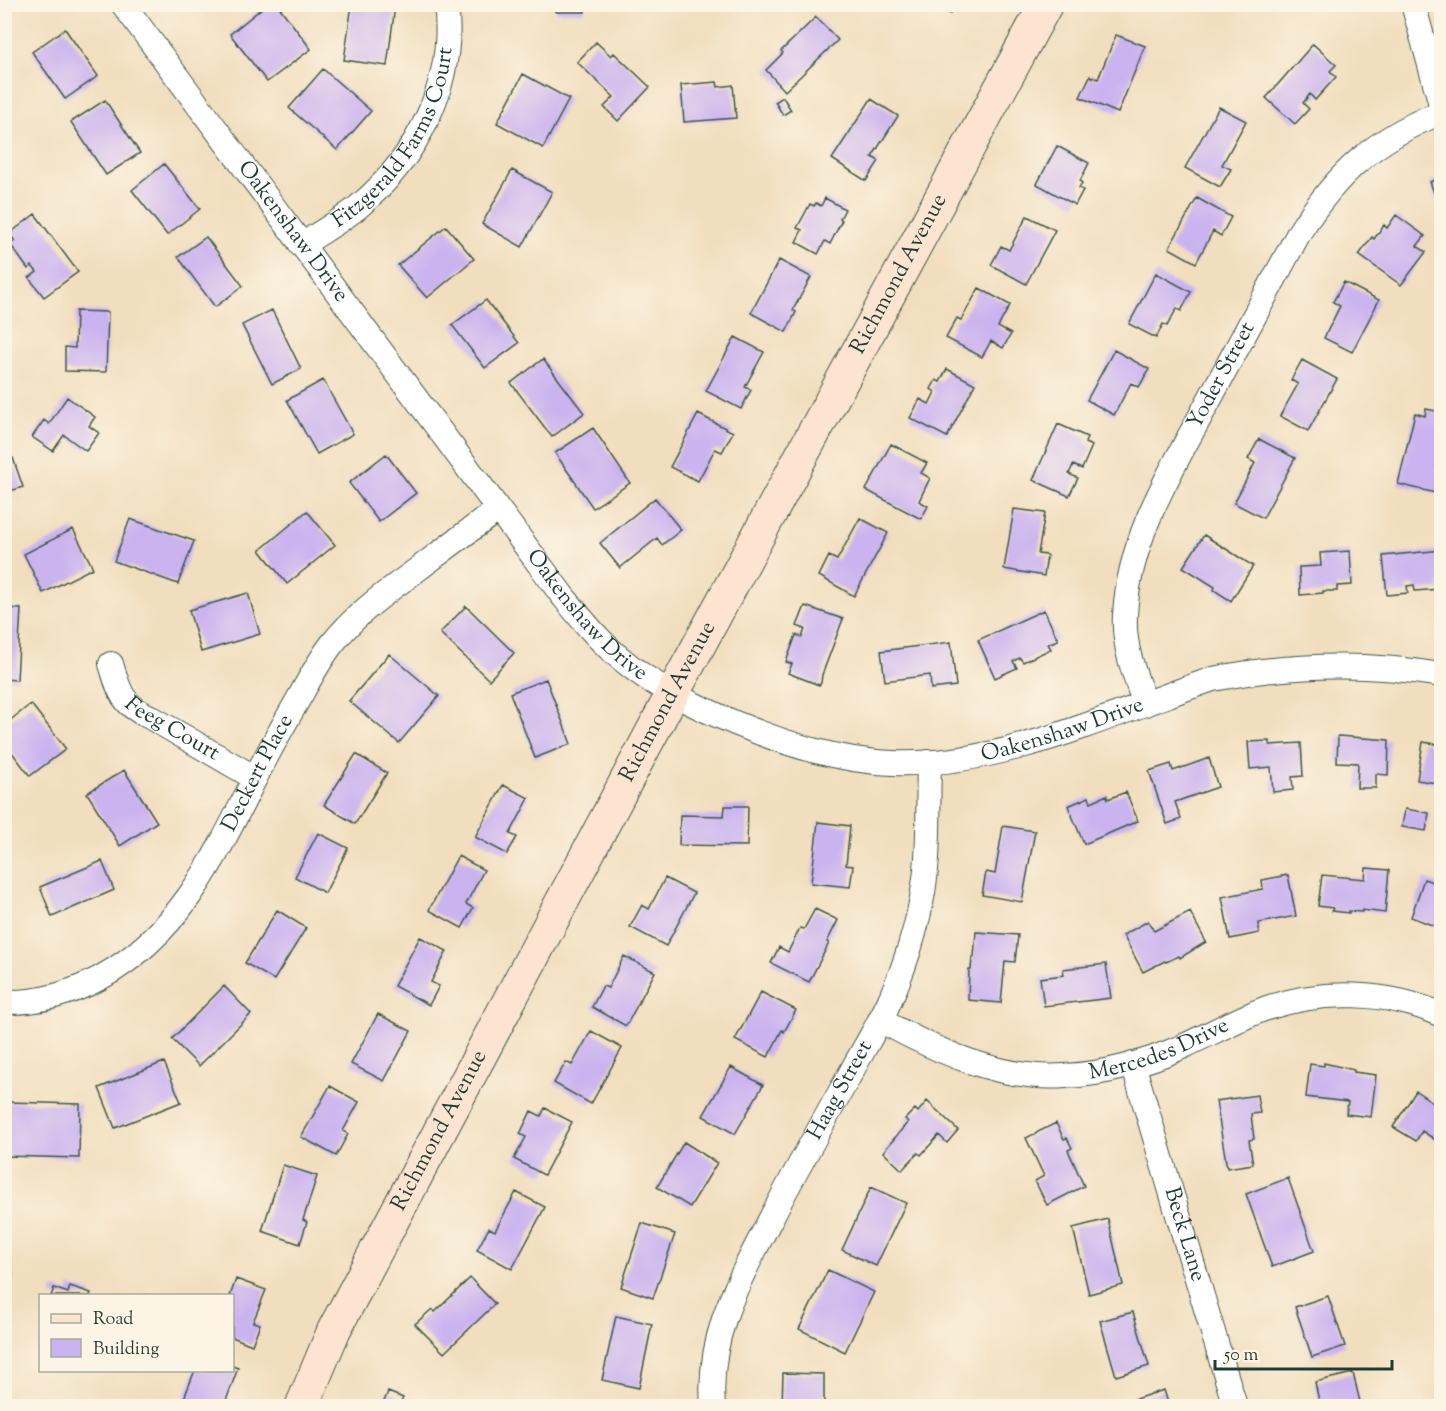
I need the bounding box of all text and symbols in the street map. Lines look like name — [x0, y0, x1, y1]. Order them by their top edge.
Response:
street label: Fitzgerald Farms Court — [326, 45, 463, 237]
street label: Oakenshaw Drive — [229, 154, 356, 310]
street label: Richmond Avenue — [843, 188, 956, 360]
street label: Yoder Street — [1180, 316, 1264, 436]
street label: Oakenshaw Drive — [518, 543, 654, 690]
street label: Richmond Avenue — [612, 616, 725, 788]
street label: Feeg Court — [116, 690, 226, 770]
street label: Oakenshaw Drive — [978, 690, 1148, 771]
street label: Deckert Place — [214, 709, 302, 838]
street label: Mercedes Drive — [1087, 1010, 1235, 1090]
street label: Haag Street — [800, 1035, 882, 1146]
street label: Richmond Avenue — [384, 1045, 496, 1217]
street label: Beck Lane — [1155, 1183, 1213, 1286]
legend — [39, 1294, 234, 1372]
text: Road — [93, 1307, 133, 1333]
scale bar — [1215, 1333, 1392, 1371]
text: Building — [93, 1337, 159, 1363]
text: 50 m — [1223, 1343, 1259, 1369]

